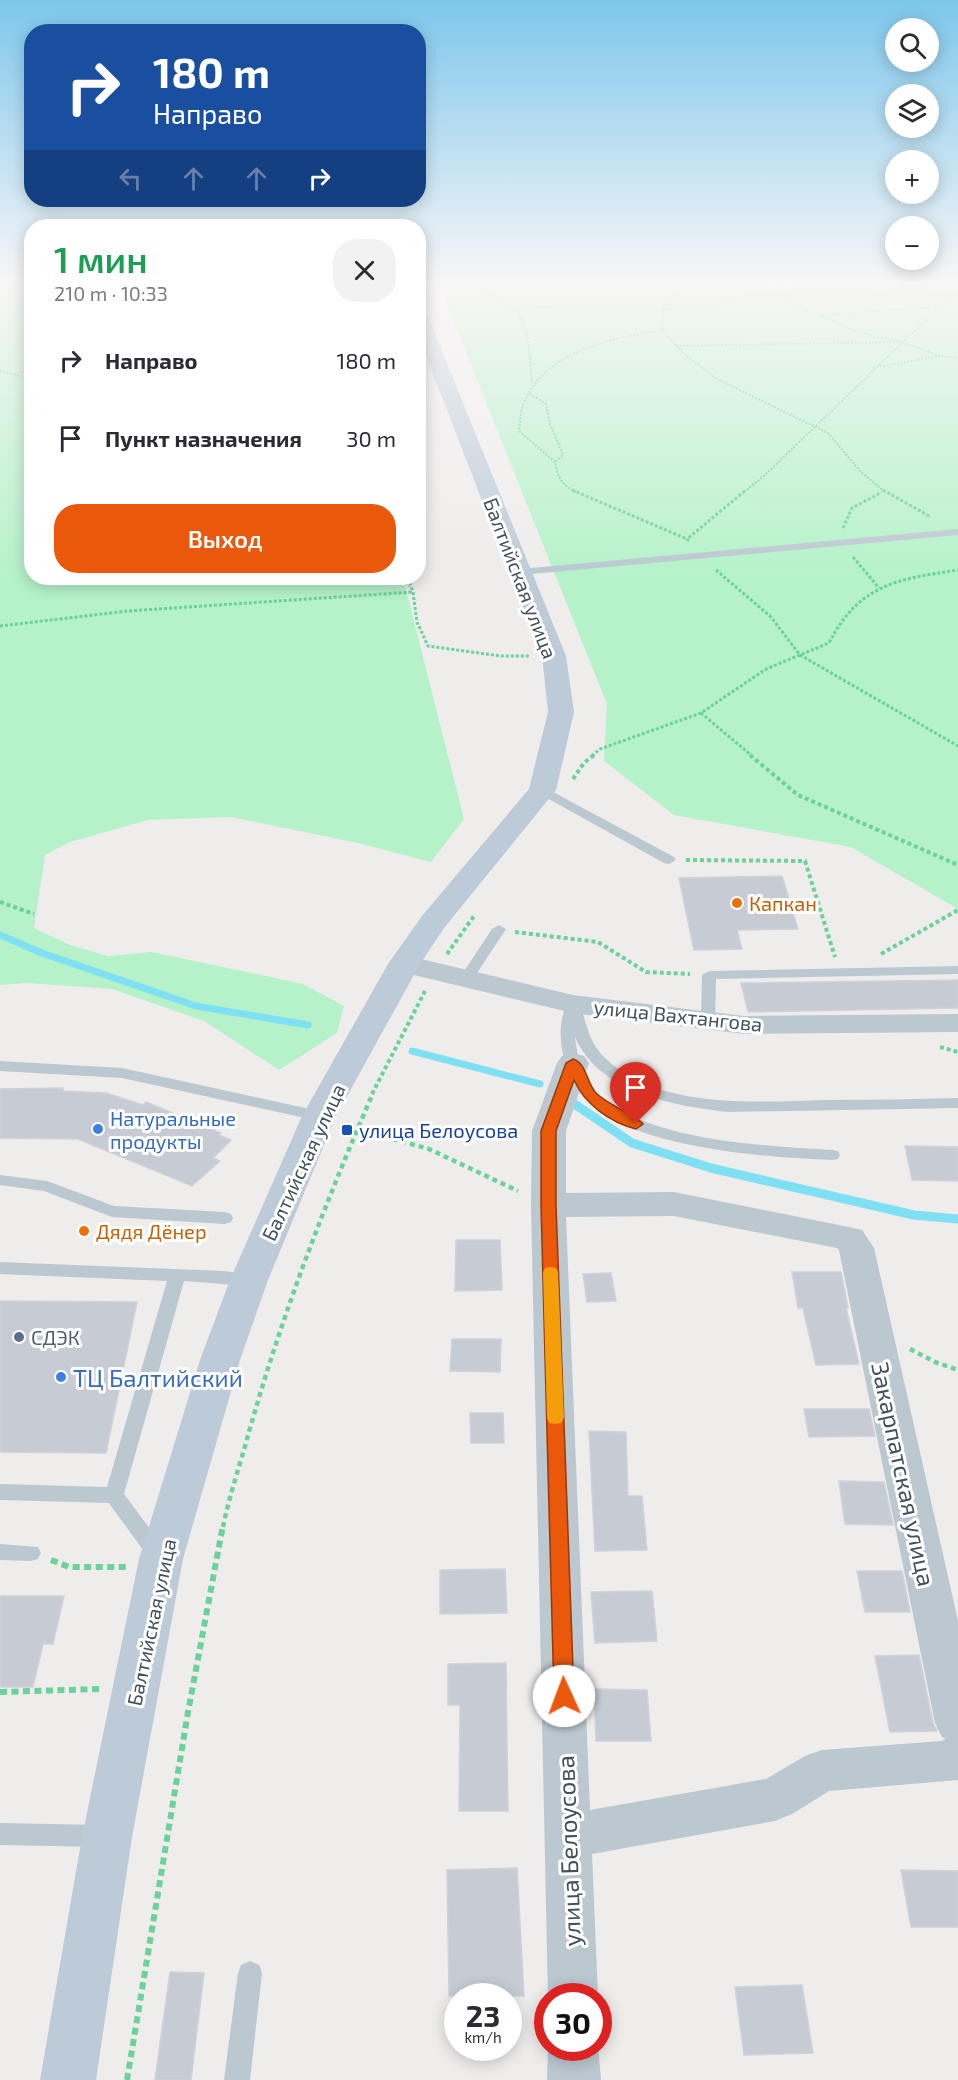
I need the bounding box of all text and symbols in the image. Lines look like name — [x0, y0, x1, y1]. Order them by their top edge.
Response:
map controls — [885, 18, 939, 270]
button: search — [885, 18, 939, 72]
text: 180 m — [153, 46, 270, 96]
icon: right — [54, 48, 132, 126]
button: layers — [885, 84, 939, 138]
text: Направо — [153, 97, 262, 129]
button: + — [885, 150, 939, 204]
icon: left — [114, 162, 147, 195]
icon: ahead — [177, 162, 210, 195]
icon: ahead — [240, 162, 273, 195]
icon: right — [303, 162, 336, 195]
button: − — [885, 216, 939, 270]
text: 1 мин — [54, 237, 148, 280]
button: close — [333, 239, 396, 302]
text: 210 m · 10:33 — [54, 281, 168, 305]
icon: right — [54, 344, 87, 377]
text: Направо — [105, 347, 198, 373]
text: 180 m — [336, 347, 396, 373]
icon: arrive — [54, 422, 87, 455]
text: Пункт назначения — [105, 425, 302, 451]
text: 30 m — [346, 425, 396, 451]
street label: Балтийская улица — [478, 494, 563, 662]
button: Выход — [54, 504, 396, 573]
place label: Капкан — [749, 891, 817, 915]
marker: Капкан — [730, 896, 744, 910]
street label: улица Вахтангова — [592, 994, 764, 1037]
pin — [610, 1062, 661, 1124]
icon: arrive — [619, 1071, 652, 1104]
street label: Балтийская улица — [256, 1080, 351, 1245]
place label: Натуральные продукты — [110, 1106, 236, 1154]
place label: улица Белоусова — [359, 1118, 518, 1143]
marker: Натуральные продукты — [91, 1122, 105, 1136]
marker: улица Белоусова — [340, 1123, 354, 1137]
place label: Дядя Дёнер — [96, 1219, 207, 1243]
marker: Дядя Дёнер — [77, 1224, 91, 1238]
place label: СДЭК — [31, 1325, 80, 1349]
marker: СДЭК — [12, 1330, 26, 1344]
street label: Закарпатская улица — [865, 1359, 942, 1589]
place label: ТЦ Балтийский — [73, 1363, 243, 1392]
marker: ТЦ Балтийский — [54, 1370, 68, 1384]
street label: Балтийская улица — [122, 1536, 181, 1708]
position arrow — [532, 1664, 596, 1728]
street label: улица Белоусова — [550, 1755, 587, 1947]
speed limit sign: 30 — [534, 1983, 612, 2061]
text: 23 — [466, 1997, 500, 2033]
text: km/h — [464, 2028, 502, 2046]

